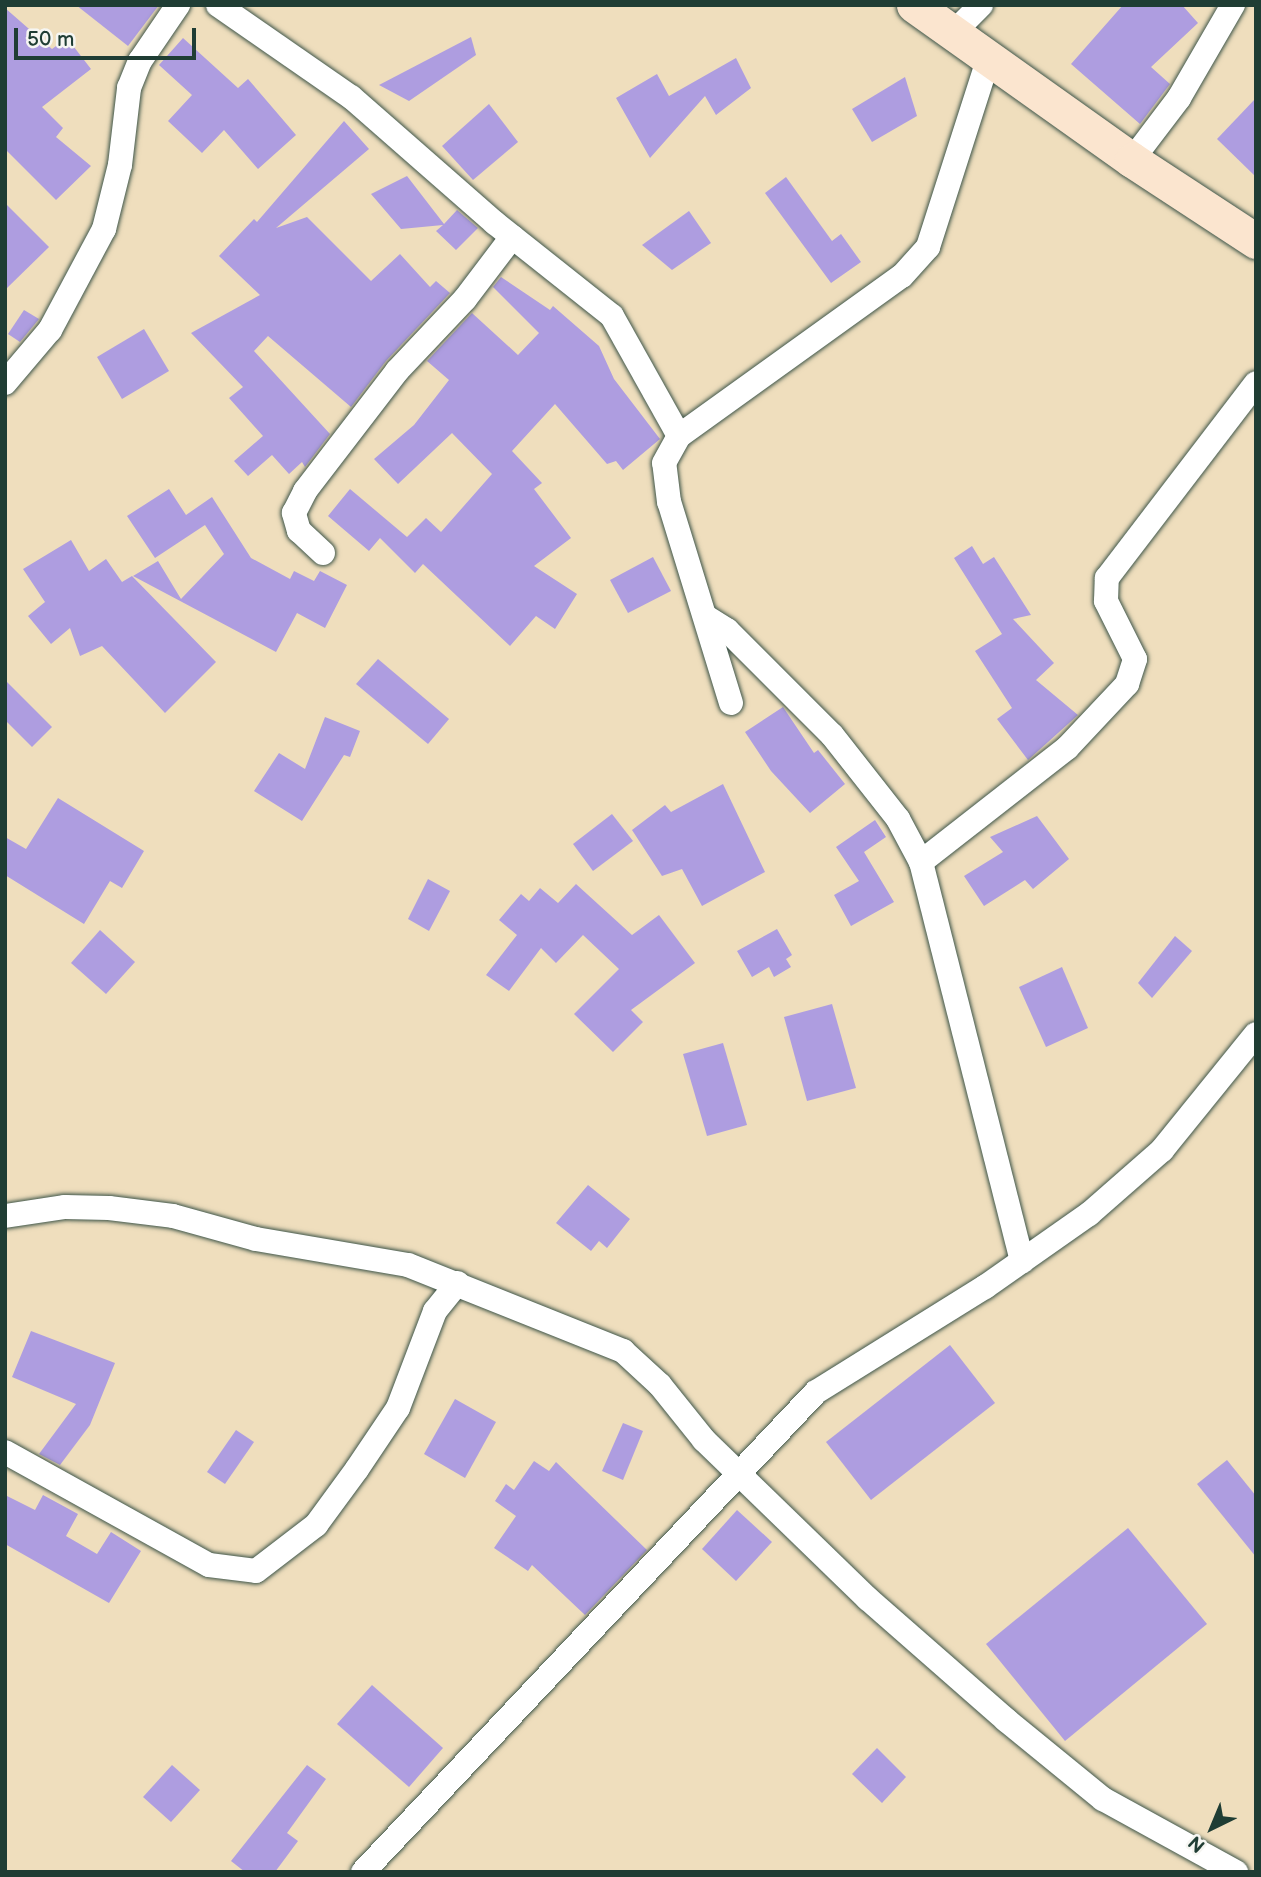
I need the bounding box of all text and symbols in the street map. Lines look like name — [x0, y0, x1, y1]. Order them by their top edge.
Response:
scale bar — [18, 14, 200, 58]
text: 50 m — [27, 27, 74, 52]
north arrow — [1177, 1793, 1247, 1863]
text: N — [1184, 1830, 1210, 1857]

